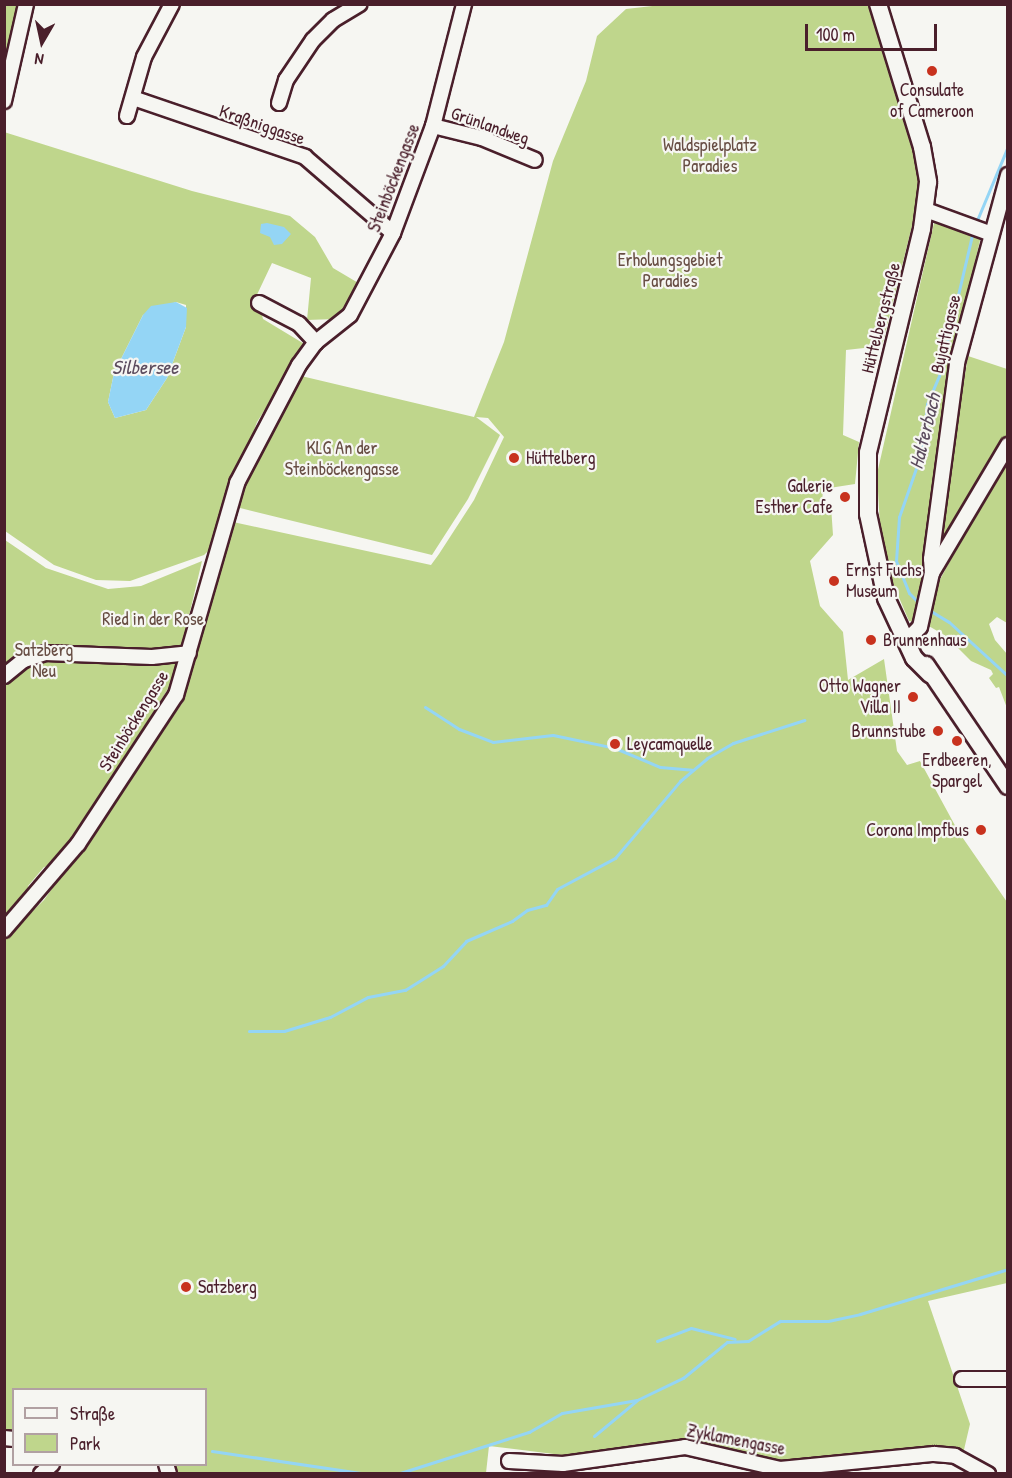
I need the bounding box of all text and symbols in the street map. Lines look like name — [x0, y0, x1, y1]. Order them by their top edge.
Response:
north arrow — [12, 12, 72, 72]
scale bar — [808, 12, 940, 50]
text: 100 m — [816, 22, 855, 47]
text: N — [33, 48, 45, 71]
marker: Consulate of Cameroon — [925, 64, 939, 78]
place label: Consulate of Cameroon — [890, 80, 974, 122]
street label: Kraßniggasse — [216, 100, 308, 150]
street label: Grünlandweg — [448, 103, 532, 149]
street label: Steinböckengasse — [363, 121, 425, 235]
park label: Waldspielplatz Paradies — [663, 135, 757, 178]
park label: Erholungsgebiet Paradies — [618, 250, 722, 292]
street label: Hüttelbergstraße — [857, 260, 905, 376]
street label: Bujattigasse — [926, 293, 966, 375]
water label: Silbersee — [112, 354, 178, 378]
water label: Halterbach — [903, 391, 945, 471]
park label: KLG An der Steinböckengasse — [285, 438, 399, 480]
place label: Hüttelberg — [526, 447, 595, 469]
marker: Hüttelberg — [507, 451, 521, 465]
place label: Galerie Esther Cafe — [756, 476, 833, 518]
marker: Galerie Esther Cafe — [838, 490, 852, 504]
place label: Ernst Fuchs Museum — [846, 560, 922, 602]
marker: Ernst Fuchs Museum — [827, 574, 841, 588]
park label: Ried in der Rose — [102, 608, 204, 630]
place label: Brunnenhaus — [883, 629, 967, 651]
marker: Brunnenhaus — [864, 633, 878, 647]
park label: Satzberg Neu — [15, 640, 73, 682]
street label: Steinböckengasse — [95, 667, 173, 775]
place label: Otto Wagner Villa II — [819, 676, 901, 718]
marker: Otto Wagner Villa II — [906, 690, 920, 704]
place label: Brunnstube — [852, 720, 926, 742]
marker: Brunnstube — [931, 724, 945, 738]
place label: Leycamquelle — [627, 733, 712, 755]
marker: Erdbeeren, Spargel — [950, 734, 964, 748]
marker: Leycamquelle — [608, 737, 622, 751]
place label: Erdbeeren, Spargel — [922, 750, 992, 792]
place label: Corona Impfbus — [866, 819, 969, 841]
marker: Corona Impfbus — [974, 823, 988, 837]
place label: Satzberg — [198, 1276, 257, 1298]
marker: Satzberg — [179, 1280, 193, 1294]
legend — [12, 1388, 207, 1466]
text: Straße — [70, 1401, 115, 1426]
street label: Zyklamengasse — [685, 1420, 787, 1460]
text: Park — [70, 1431, 100, 1456]

